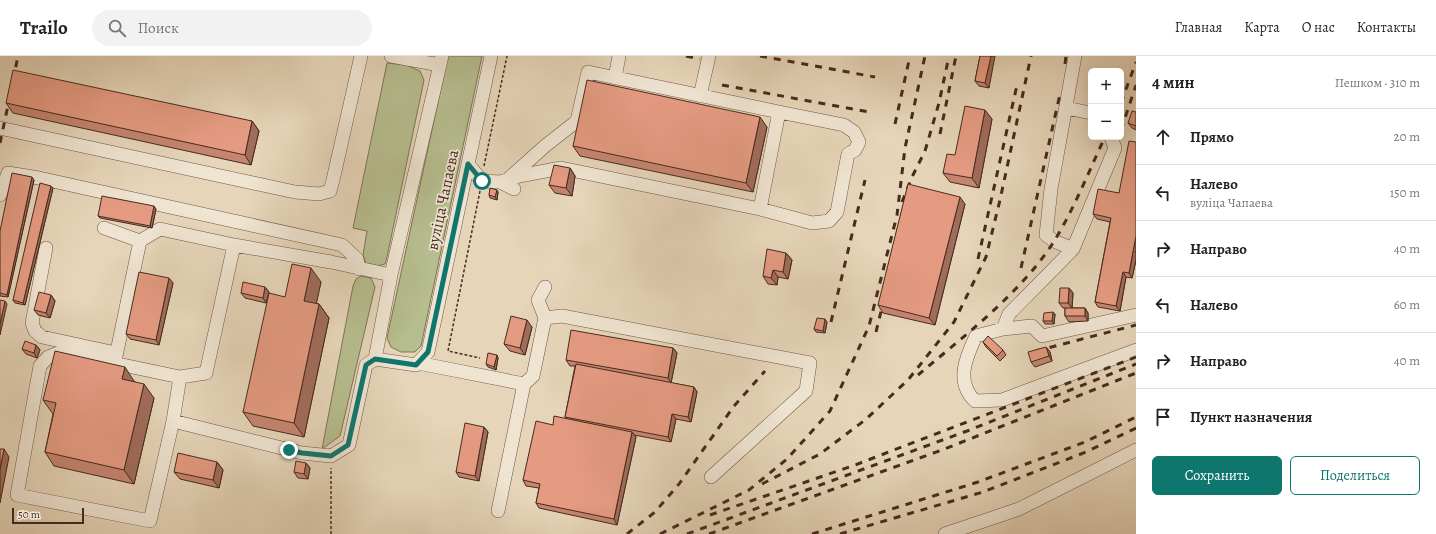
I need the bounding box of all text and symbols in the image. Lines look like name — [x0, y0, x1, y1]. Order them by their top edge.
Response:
search box — [92, 10, 372, 46]
text: Trailo — [20, 15, 68, 41]
icon: search — [106, 17, 128, 39]
text: Поиск — [138, 18, 179, 38]
text: Главная — [1175, 18, 1222, 37]
text: Карта — [1244, 18, 1280, 37]
text: О нас — [1302, 18, 1335, 37]
text: Контакты — [1357, 18, 1416, 37]
map controls — [1088, 68, 1124, 140]
button: + — [1088, 68, 1124, 104]
text: 4 мин — [1152, 71, 1195, 94]
text: Пешком · 310 m — [1335, 74, 1420, 91]
button: − — [1088, 104, 1124, 140]
icon: ahead — [1152, 126, 1174, 148]
text: Прямо — [1190, 127, 1234, 147]
text: 20 m — [1394, 128, 1420, 145]
street label: вуліца Чапаева — [422, 147, 465, 252]
route start — [473, 172, 491, 190]
text: Налево — [1190, 174, 1238, 194]
icon: left — [1152, 182, 1174, 204]
text: 150 m — [1390, 184, 1420, 201]
text: вуліца Чапаева — [1190, 194, 1273, 211]
icon: right — [1152, 238, 1174, 260]
text: Направо — [1190, 239, 1247, 259]
text: 40 m — [1394, 240, 1420, 257]
icon: left — [1152, 294, 1174, 316]
text: Налево — [1190, 295, 1238, 315]
text: 60 m — [1394, 296, 1420, 313]
icon: right — [1152, 350, 1174, 372]
text: Направо — [1190, 351, 1247, 371]
text: 40 m — [1394, 352, 1420, 369]
icon: arrive — [1152, 406, 1174, 428]
text: Пункт назначения — [1190, 407, 1312, 427]
route end — [280, 441, 298, 459]
button: Сохранить — [1152, 456, 1282, 495]
button: Поделиться — [1290, 456, 1420, 495]
scale bar — [12, 506, 84, 525]
text: 50 m — [18, 507, 40, 522]

